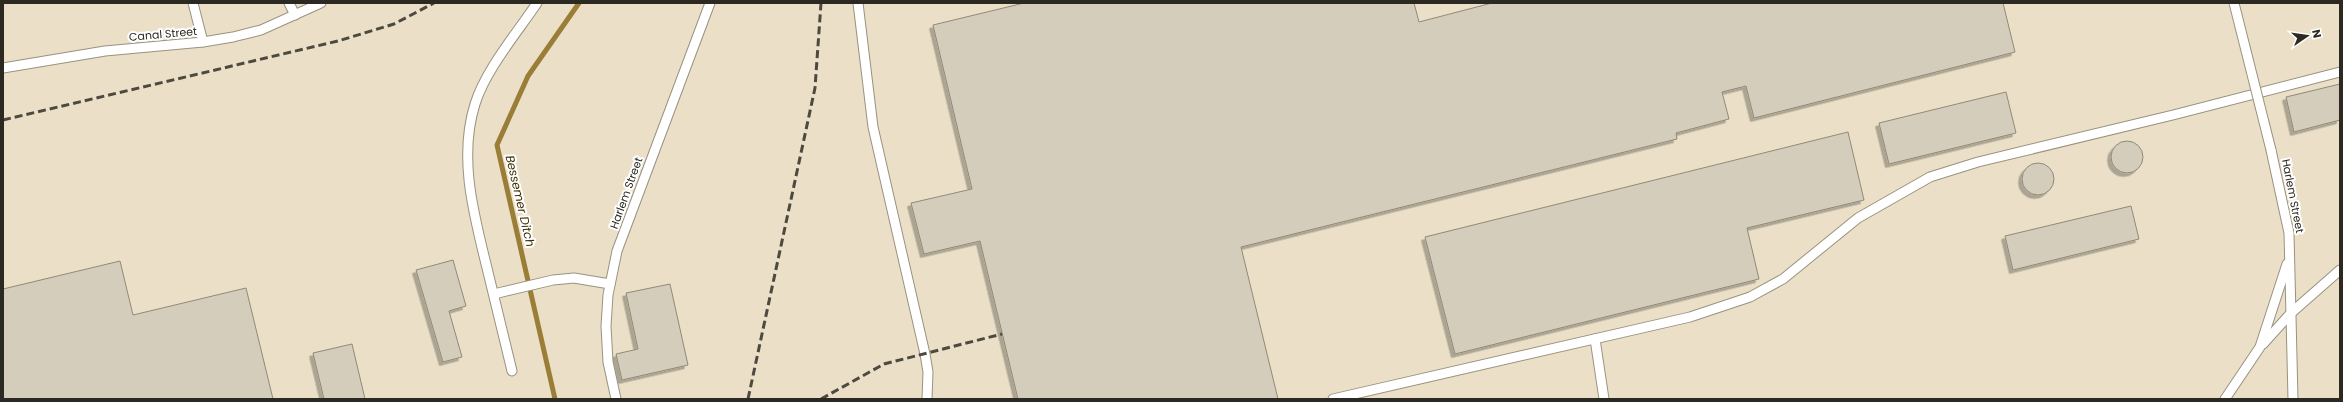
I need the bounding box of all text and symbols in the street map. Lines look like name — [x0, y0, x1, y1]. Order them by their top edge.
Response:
north arrow — [2287, 16, 2327, 56]
street label: Canal Street — [128, 23, 198, 45]
text: N — [2308, 28, 2325, 40]
water label: Bessemer Ditch — [502, 153, 539, 248]
street label: Harlem Street — [606, 155, 646, 231]
street label: Harlem Street — [2278, 158, 2308, 234]

